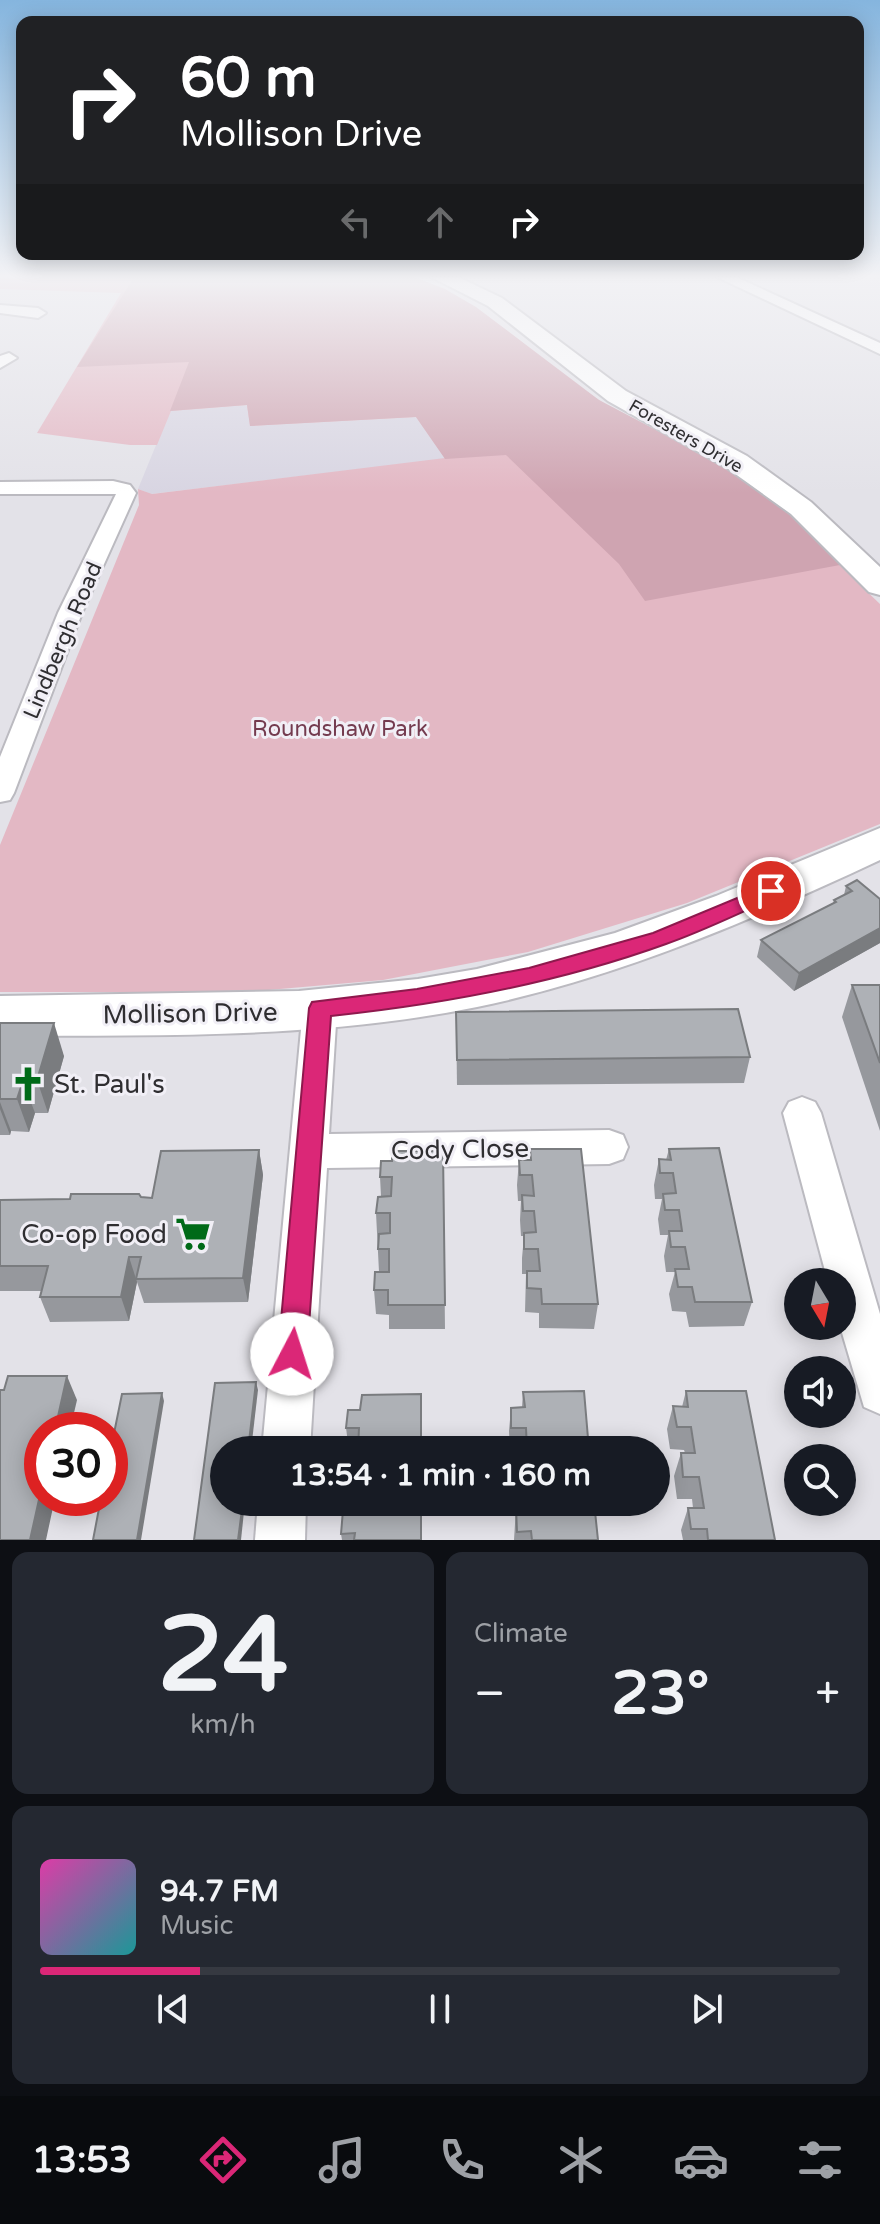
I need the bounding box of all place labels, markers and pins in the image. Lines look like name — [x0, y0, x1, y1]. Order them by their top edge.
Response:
pin — [737, 857, 805, 925]
church icon: St. Paul's — [9, 1065, 47, 1103]
place label: St. Paul's — [54, 1069, 165, 1100]
supermarket icon: Co-op Food — [174, 1215, 212, 1253]
place label: Co-op Food — [21, 1219, 167, 1250]

